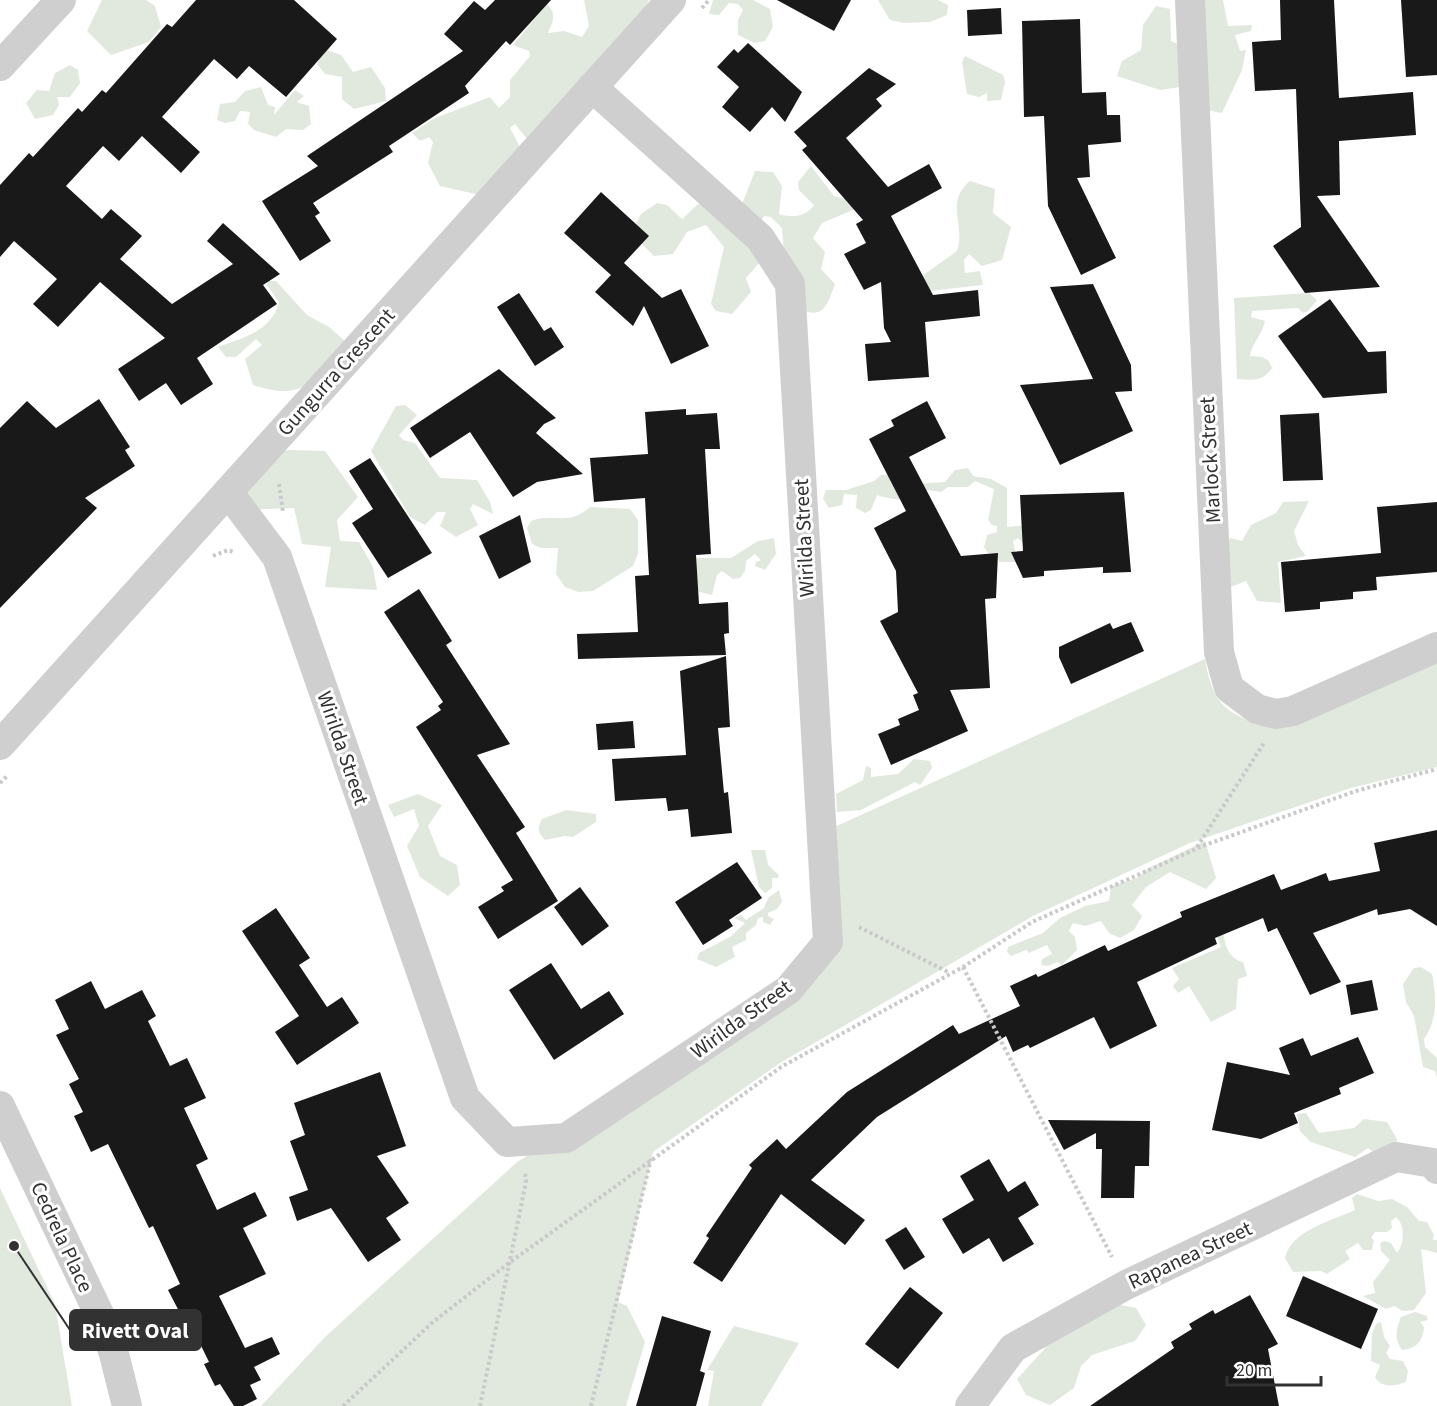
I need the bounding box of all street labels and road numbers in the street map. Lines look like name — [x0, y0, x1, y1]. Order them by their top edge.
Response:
street label: Gungurra Crescent — [270, 301, 402, 443]
street label: Marlock Street — [1192, 396, 1228, 524]
street label: Wirilda Street — [786, 478, 822, 598]
street label: Wirilda Street — [310, 687, 376, 809]
street label: Wirilda Street — [684, 972, 798, 1066]
street label: Cedrela Place — [23, 1177, 101, 1297]
street label: Rapanea Street — [1123, 1213, 1257, 1297]

